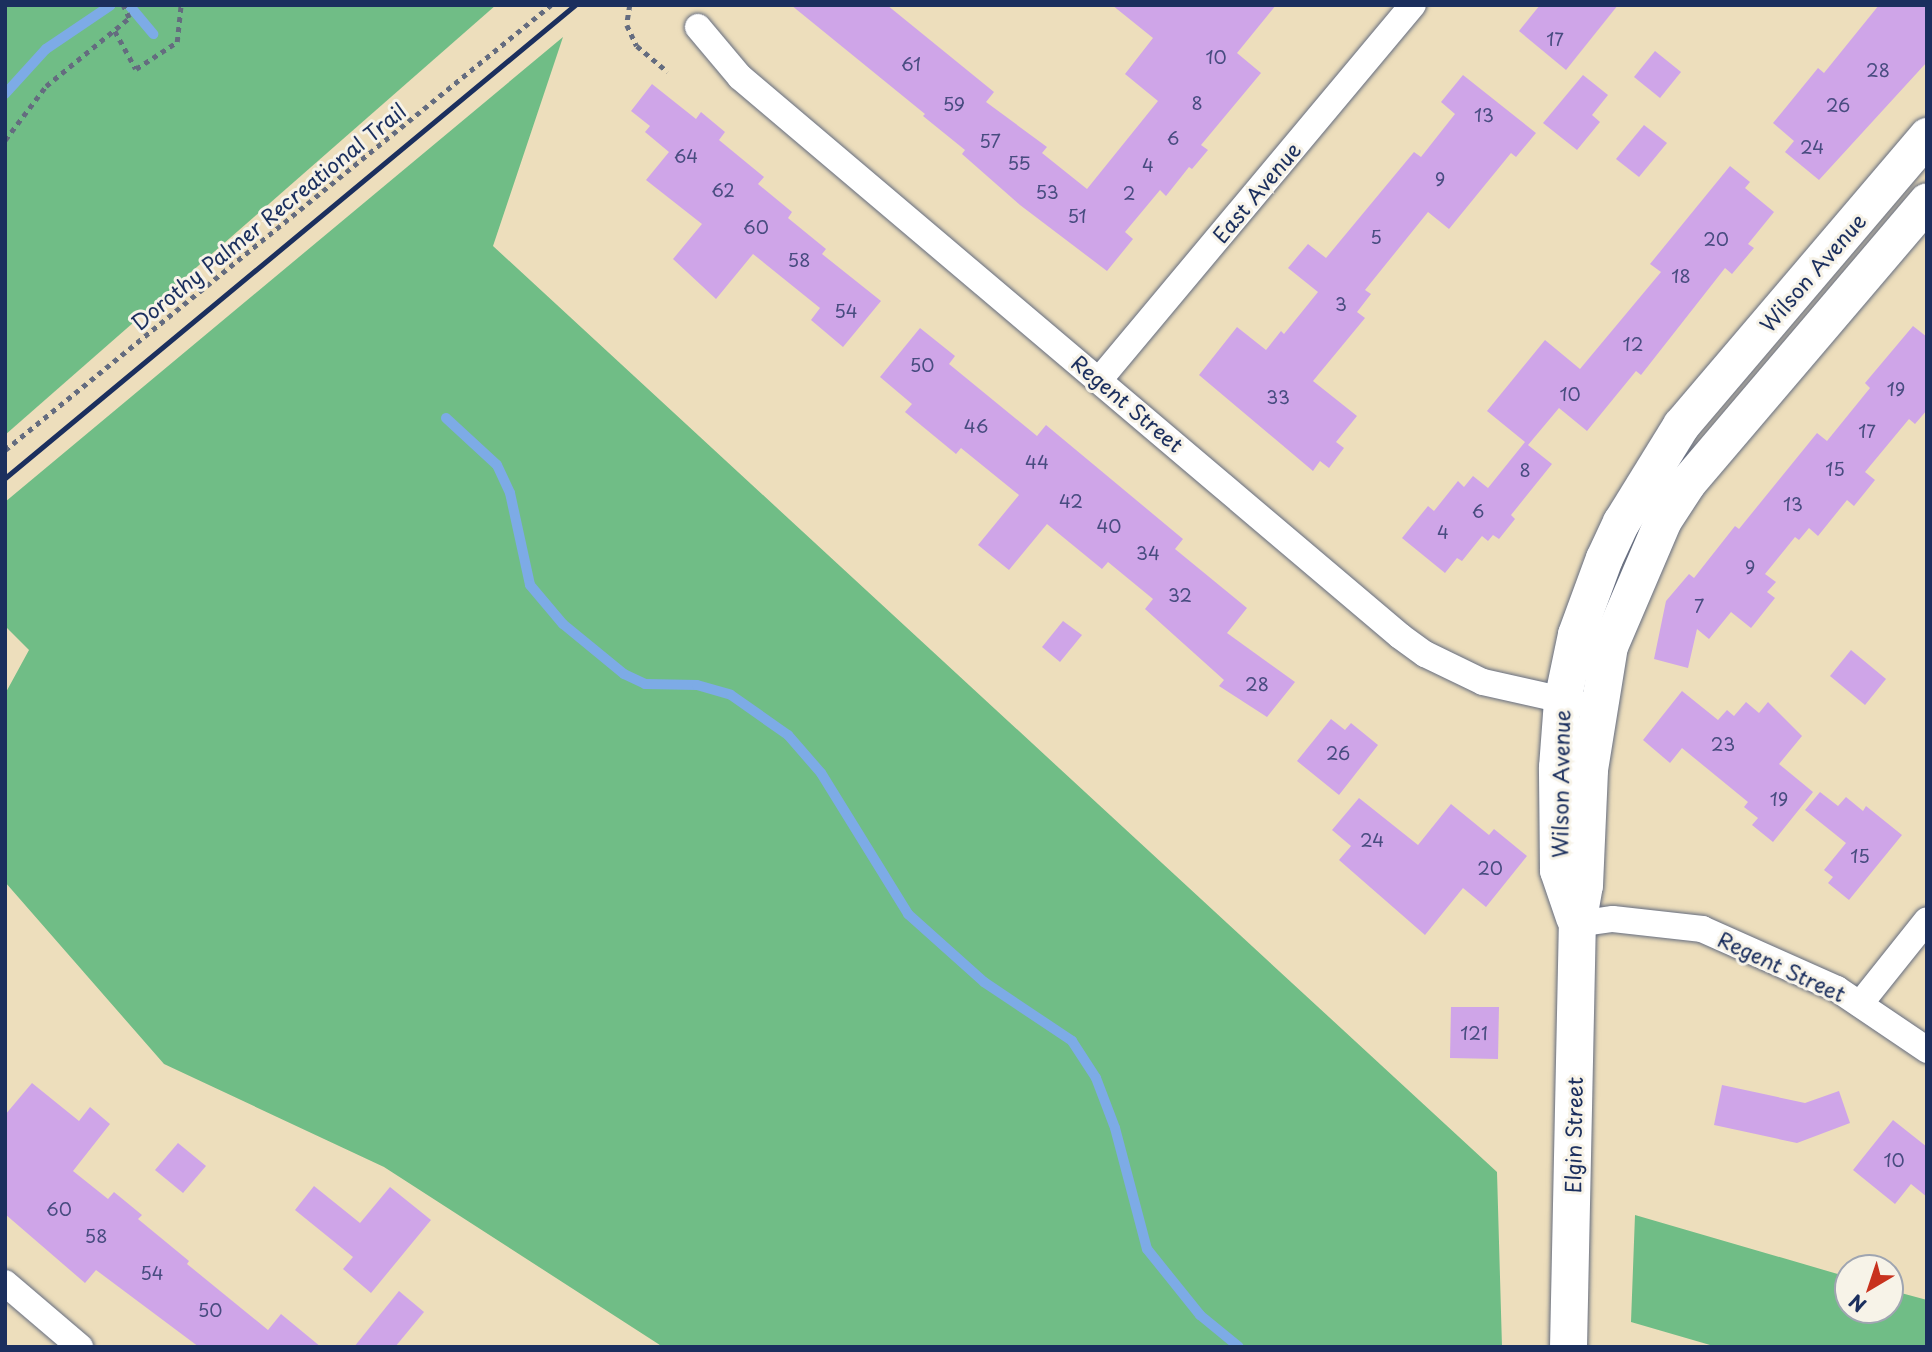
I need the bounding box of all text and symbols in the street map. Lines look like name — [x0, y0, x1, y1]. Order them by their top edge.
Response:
house number: 17 — [1546, 28, 1564, 50]
house number: 10 — [1205, 46, 1227, 68]
house number: 61 — [901, 53, 921, 75]
house number: 28 — [1866, 59, 1890, 81]
house number: 8 — [1191, 92, 1203, 114]
house number: 59 — [943, 93, 965, 115]
house number: 26 — [1826, 94, 1850, 116]
street label: Dorothy Palmer Recreational Trail — [125, 97, 411, 335]
house number: 13 — [1474, 104, 1494, 126]
house number: 6 — [1167, 127, 1179, 149]
house number: 57 — [979, 130, 1001, 152]
house number: 24 — [1800, 136, 1824, 158]
street label: East Avenue — [1207, 137, 1305, 247]
house number: 64 — [674, 145, 698, 167]
house number: 55 — [1007, 152, 1031, 174]
house number: 4 — [1142, 154, 1154, 176]
house number: 9 — [1435, 168, 1445, 190]
house number: 62 — [711, 179, 735, 201]
house number: 53 — [1035, 181, 1059, 203]
house number: 2 — [1123, 182, 1135, 204]
house number: 51 — [1067, 205, 1087, 227]
street label: Wilson Avenue — [1755, 209, 1869, 335]
house number: 60 — [743, 216, 769, 238]
house number: 5 — [1370, 226, 1382, 248]
house number: 20 — [1703, 228, 1729, 250]
house number: 58 — [788, 249, 810, 271]
house number: 18 — [1671, 265, 1691, 287]
house number: 3 — [1335, 293, 1347, 315]
house number: 54 — [834, 300, 858, 322]
house number: 12 — [1623, 333, 1643, 355]
street label: Regent Street — [1067, 349, 1189, 457]
house number: 50 — [910, 354, 934, 376]
house number: 19 — [1887, 378, 1905, 400]
house number: 10 — [1559, 383, 1581, 405]
house number: 33 — [1266, 386, 1290, 408]
house number: 46 — [964, 415, 988, 437]
house number: 17 — [1858, 420, 1876, 442]
house number: 44 — [1025, 451, 1049, 473]
house number: 15 — [1825, 458, 1845, 480]
house number: 8 — [1519, 459, 1531, 481]
house number: 42 — [1059, 490, 1083, 512]
house number: 13 — [1783, 493, 1803, 515]
house number: 6 — [1472, 500, 1484, 522]
house number: 40 — [1096, 515, 1122, 537]
house number: 4 — [1437, 521, 1449, 543]
house number: 34 — [1136, 542, 1160, 564]
house number: 9 — [1745, 556, 1755, 578]
house number: 32 — [1168, 584, 1192, 606]
house number: 7 — [1694, 595, 1704, 617]
house number: 28 — [1245, 673, 1269, 695]
street label: Wilson Avenue — [1546, 711, 1574, 857]
house number: 23 — [1711, 733, 1735, 755]
house number: 26 — [1326, 742, 1350, 764]
house number: 19 — [1770, 788, 1788, 810]
house number: 24 — [1360, 829, 1384, 851]
house number: 15 — [1850, 845, 1870, 867]
house number: 20 — [1477, 857, 1503, 879]
street label: Regent Street — [1714, 925, 1850, 1007]
house number: 121 — [1460, 1022, 1488, 1044]
street label: Elgin Street — [1559, 1076, 1587, 1194]
house number: 10 — [1883, 1149, 1905, 1171]
house number: 60 — [46, 1198, 72, 1220]
house number: 58 — [85, 1225, 107, 1247]
north arrow — [1834, 1254, 1904, 1324]
house number: 54 — [140, 1262, 164, 1284]
text: N — [1842, 1288, 1872, 1319]
house number: 50 — [198, 1299, 222, 1321]

